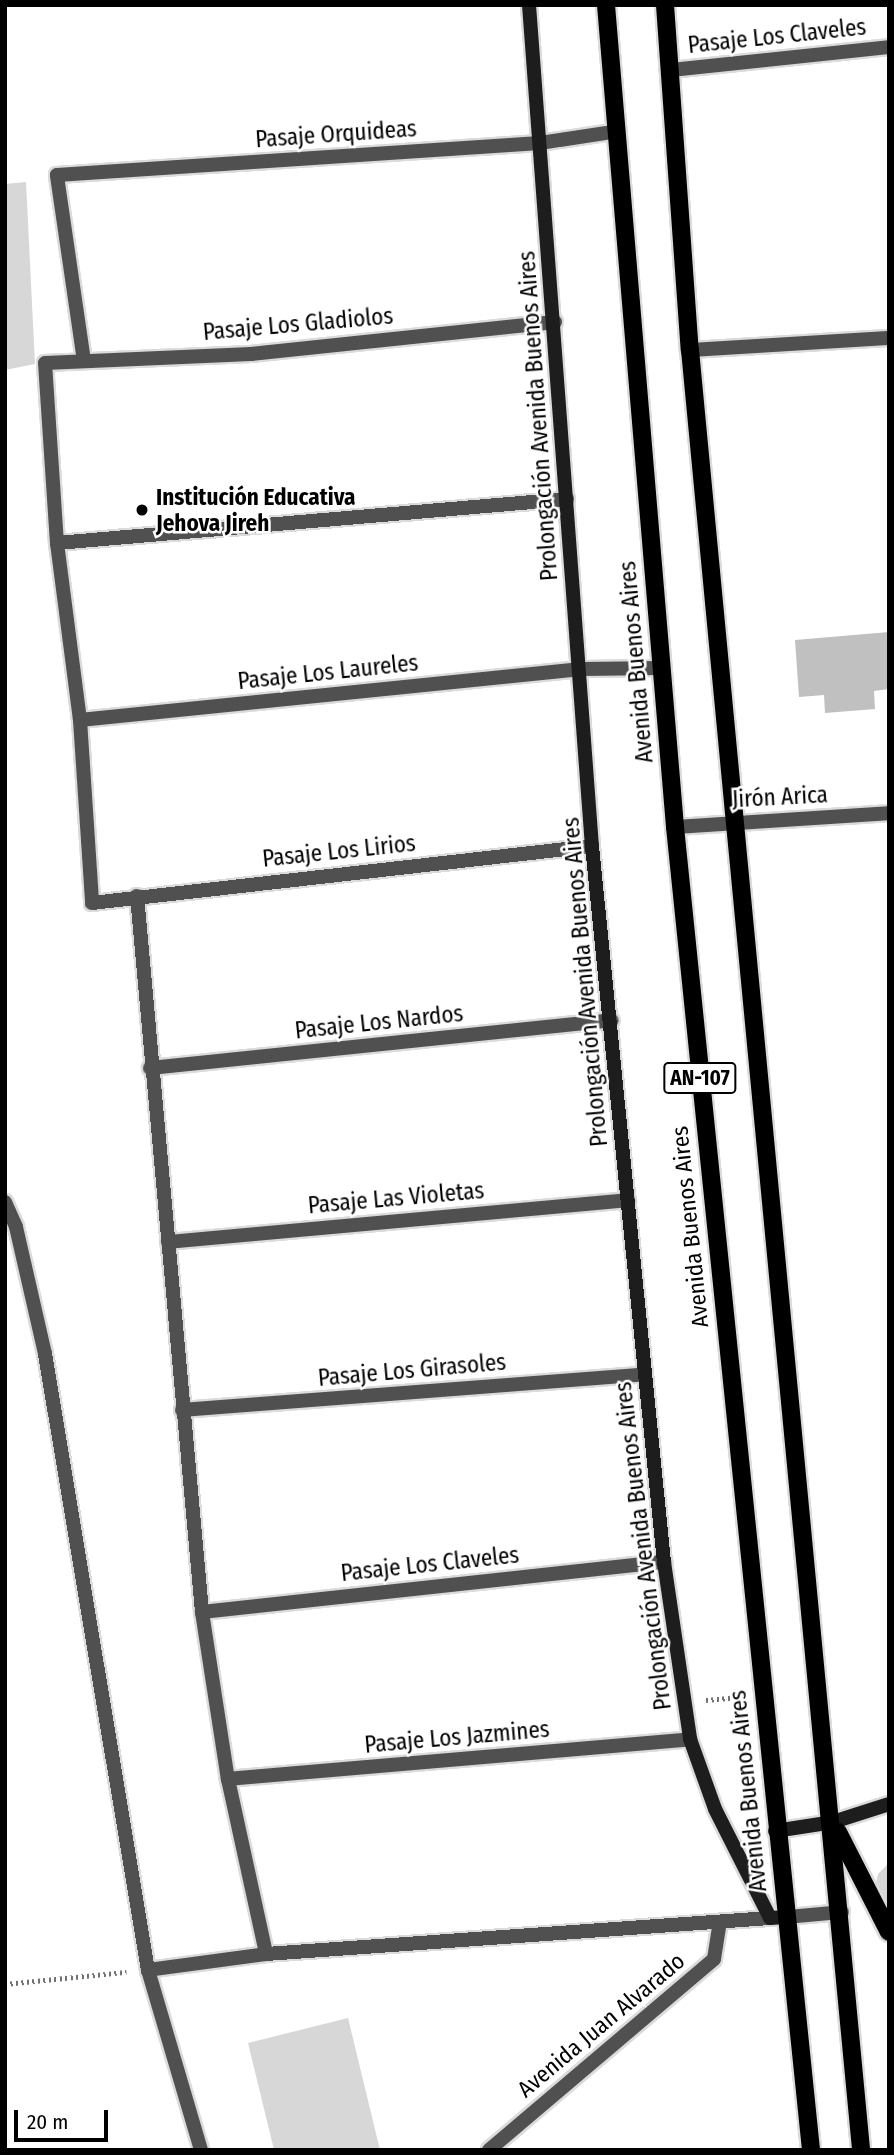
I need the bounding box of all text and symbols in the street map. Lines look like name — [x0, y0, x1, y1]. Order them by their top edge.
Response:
street label: Pasaje Los Claveles — [686, 13, 868, 59]
street label: Pasaje Orquideas — [254, 115, 418, 153]
street label: Prolongación Avenida Buenos Aires — [513, 250, 563, 582]
street label: Pasaje Los Gladiolos — [202, 302, 394, 346]
place label: Institución Educativa Jehova Jireh — [156, 483, 356, 537]
marker: Institución Educativa Jehova Jireh — [134, 502, 150, 518]
street label: Avenida Buenos Aires — [613, 560, 659, 764]
street label: Pasaje Los Laureles — [236, 649, 420, 695]
street label: Jirón Arica — [731, 781, 829, 813]
street label: Prolongación Avenida Buenos Aires — [557, 816, 613, 1148]
street label: Pasaje Los Lirios — [261, 829, 417, 873]
street label: Pasaje Los Nardos — [293, 999, 465, 1045]
road number: AN-107 — [663, 1060, 737, 1096]
street label: Avenida Buenos Aires — [666, 1125, 714, 1329]
street label: Pasaje Las Violetas — [307, 1177, 485, 1219]
street label: Pasaje Los Girasoles — [317, 1348, 507, 1392]
street label: Prolongación Avenida Buenos Aires — [609, 1380, 677, 1712]
street label: Pasaje Los Claveles — [339, 1541, 521, 1587]
street label: Avenida Buenos Aires — [724, 1689, 772, 1893]
street label: Pasaje Los Jazmines — [363, 1715, 551, 1759]
street label: Avenida Juan Alvarado — [512, 1947, 690, 2103]
scale bar — [18, 2096, 112, 2140]
text: 20 m — [27, 2109, 68, 2135]

